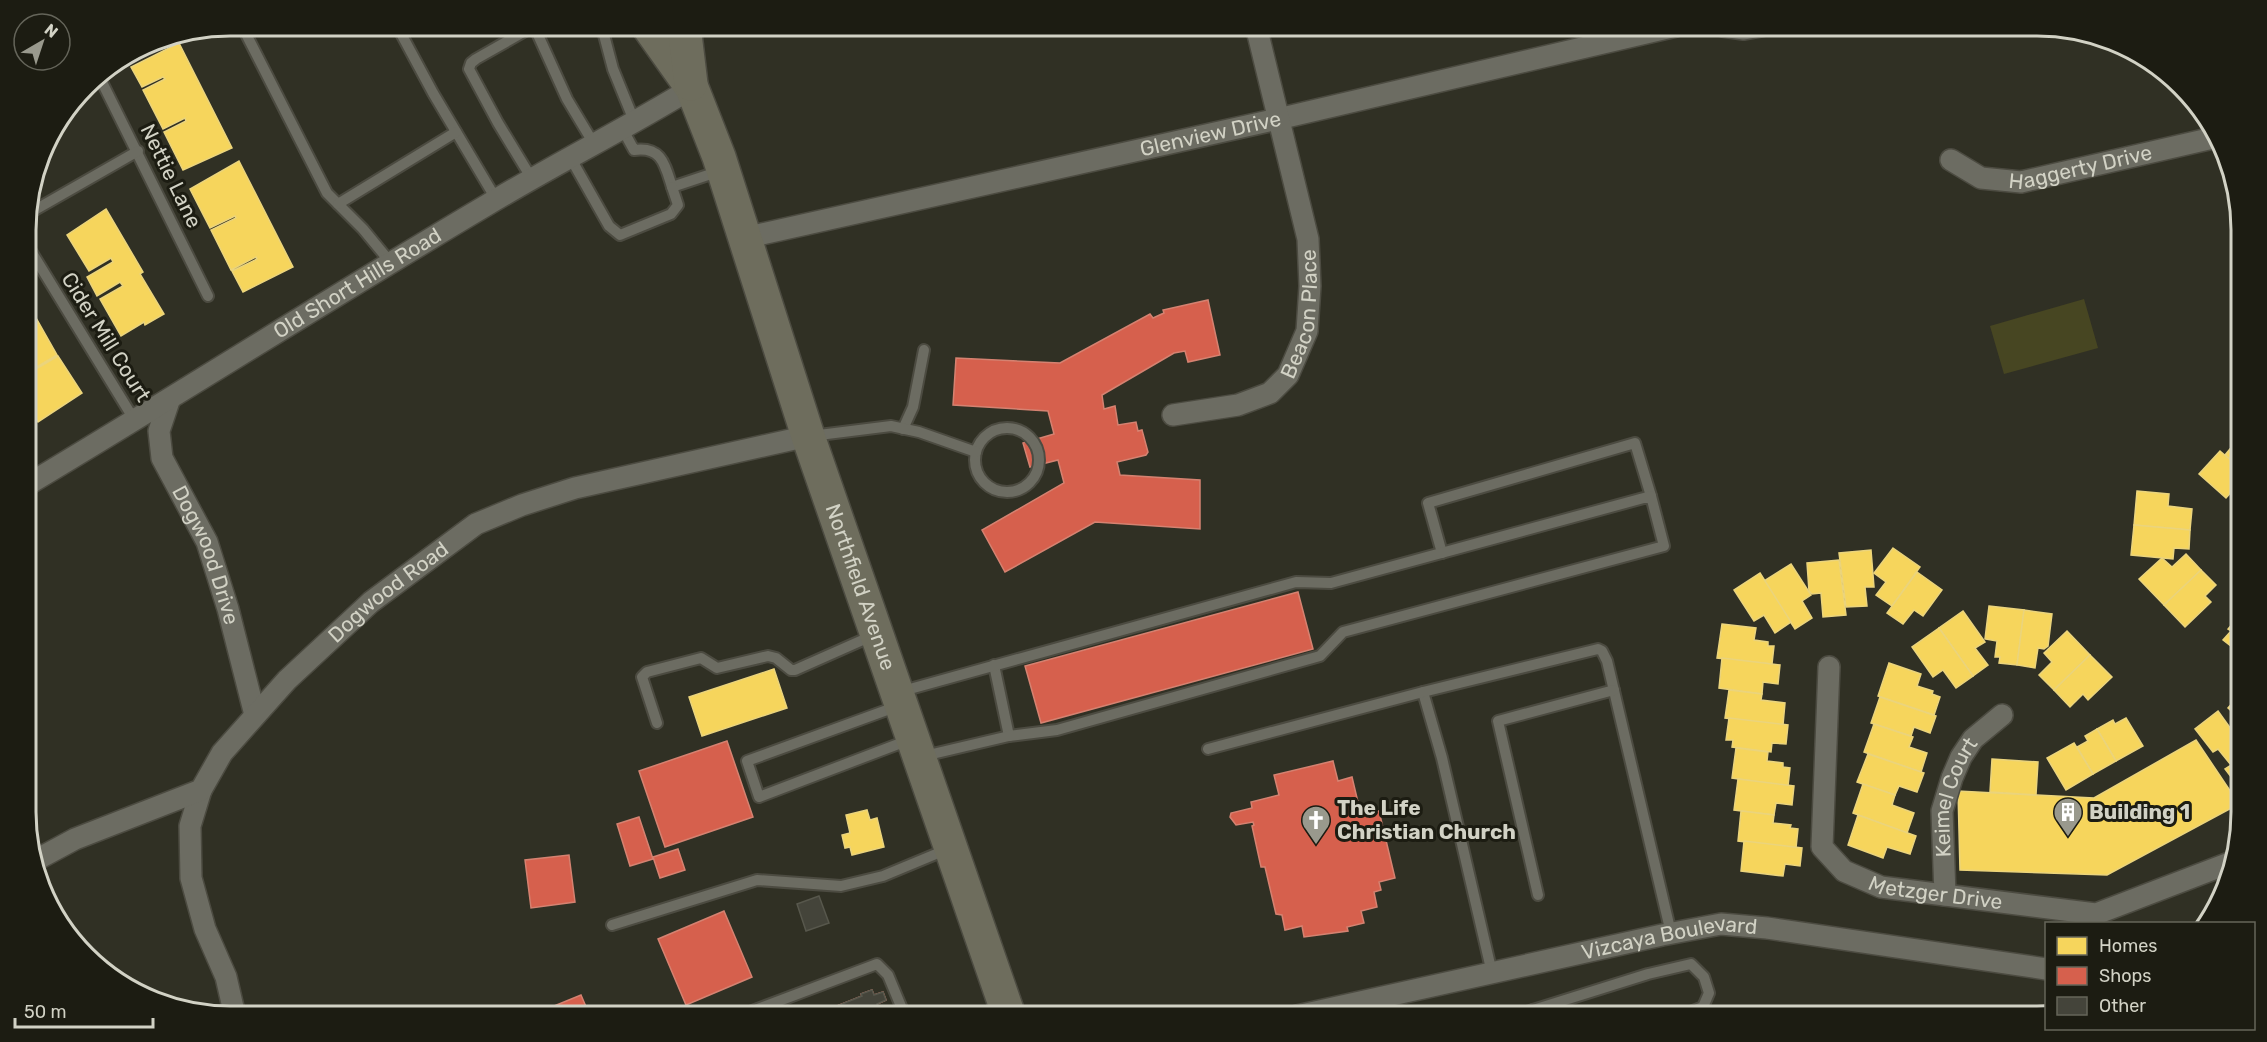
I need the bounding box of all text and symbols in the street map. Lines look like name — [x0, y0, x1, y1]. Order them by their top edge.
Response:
north arrow — [12, 12, 72, 72]
text: N — [41, 20, 62, 42]
street label: Glenview Drive — [1137, 106, 1283, 161]
street label: Nettie Lane — [136, 120, 207, 232]
street label: Haggerty Drive — [2007, 139, 2154, 194]
street label: Old Short Hills Road — [268, 222, 446, 344]
street label: Beacon Place — [1275, 249, 1322, 382]
street label: Cider Mill Court — [57, 267, 156, 406]
street label: Dogwood Drive — [167, 481, 244, 627]
street label: Northfield Avenue — [820, 500, 901, 674]
street label: Dogwood Road — [323, 536, 453, 648]
street label: Keimel Court — [1929, 732, 1983, 858]
place label: The Life Christian Church — [1337, 795, 1516, 844]
building icon: Building 1 — [2052, 796, 2084, 838]
place label: Building 1 — [2089, 799, 2190, 824]
church icon: The Life Christian Church — [1300, 804, 1332, 846]
street label: Metzger Drive — [1865, 870, 2004, 914]
street label: Vizcaya Boulevard — [1579, 910, 1758, 965]
legend — [2045, 922, 2255, 1030]
text: Homes — [2099, 935, 2157, 957]
text: Shops — [2099, 965, 2151, 987]
scale bar — [15, 991, 153, 1029]
text: Other — [2099, 995, 2146, 1017]
text: 50 m — [24, 1001, 67, 1023]

